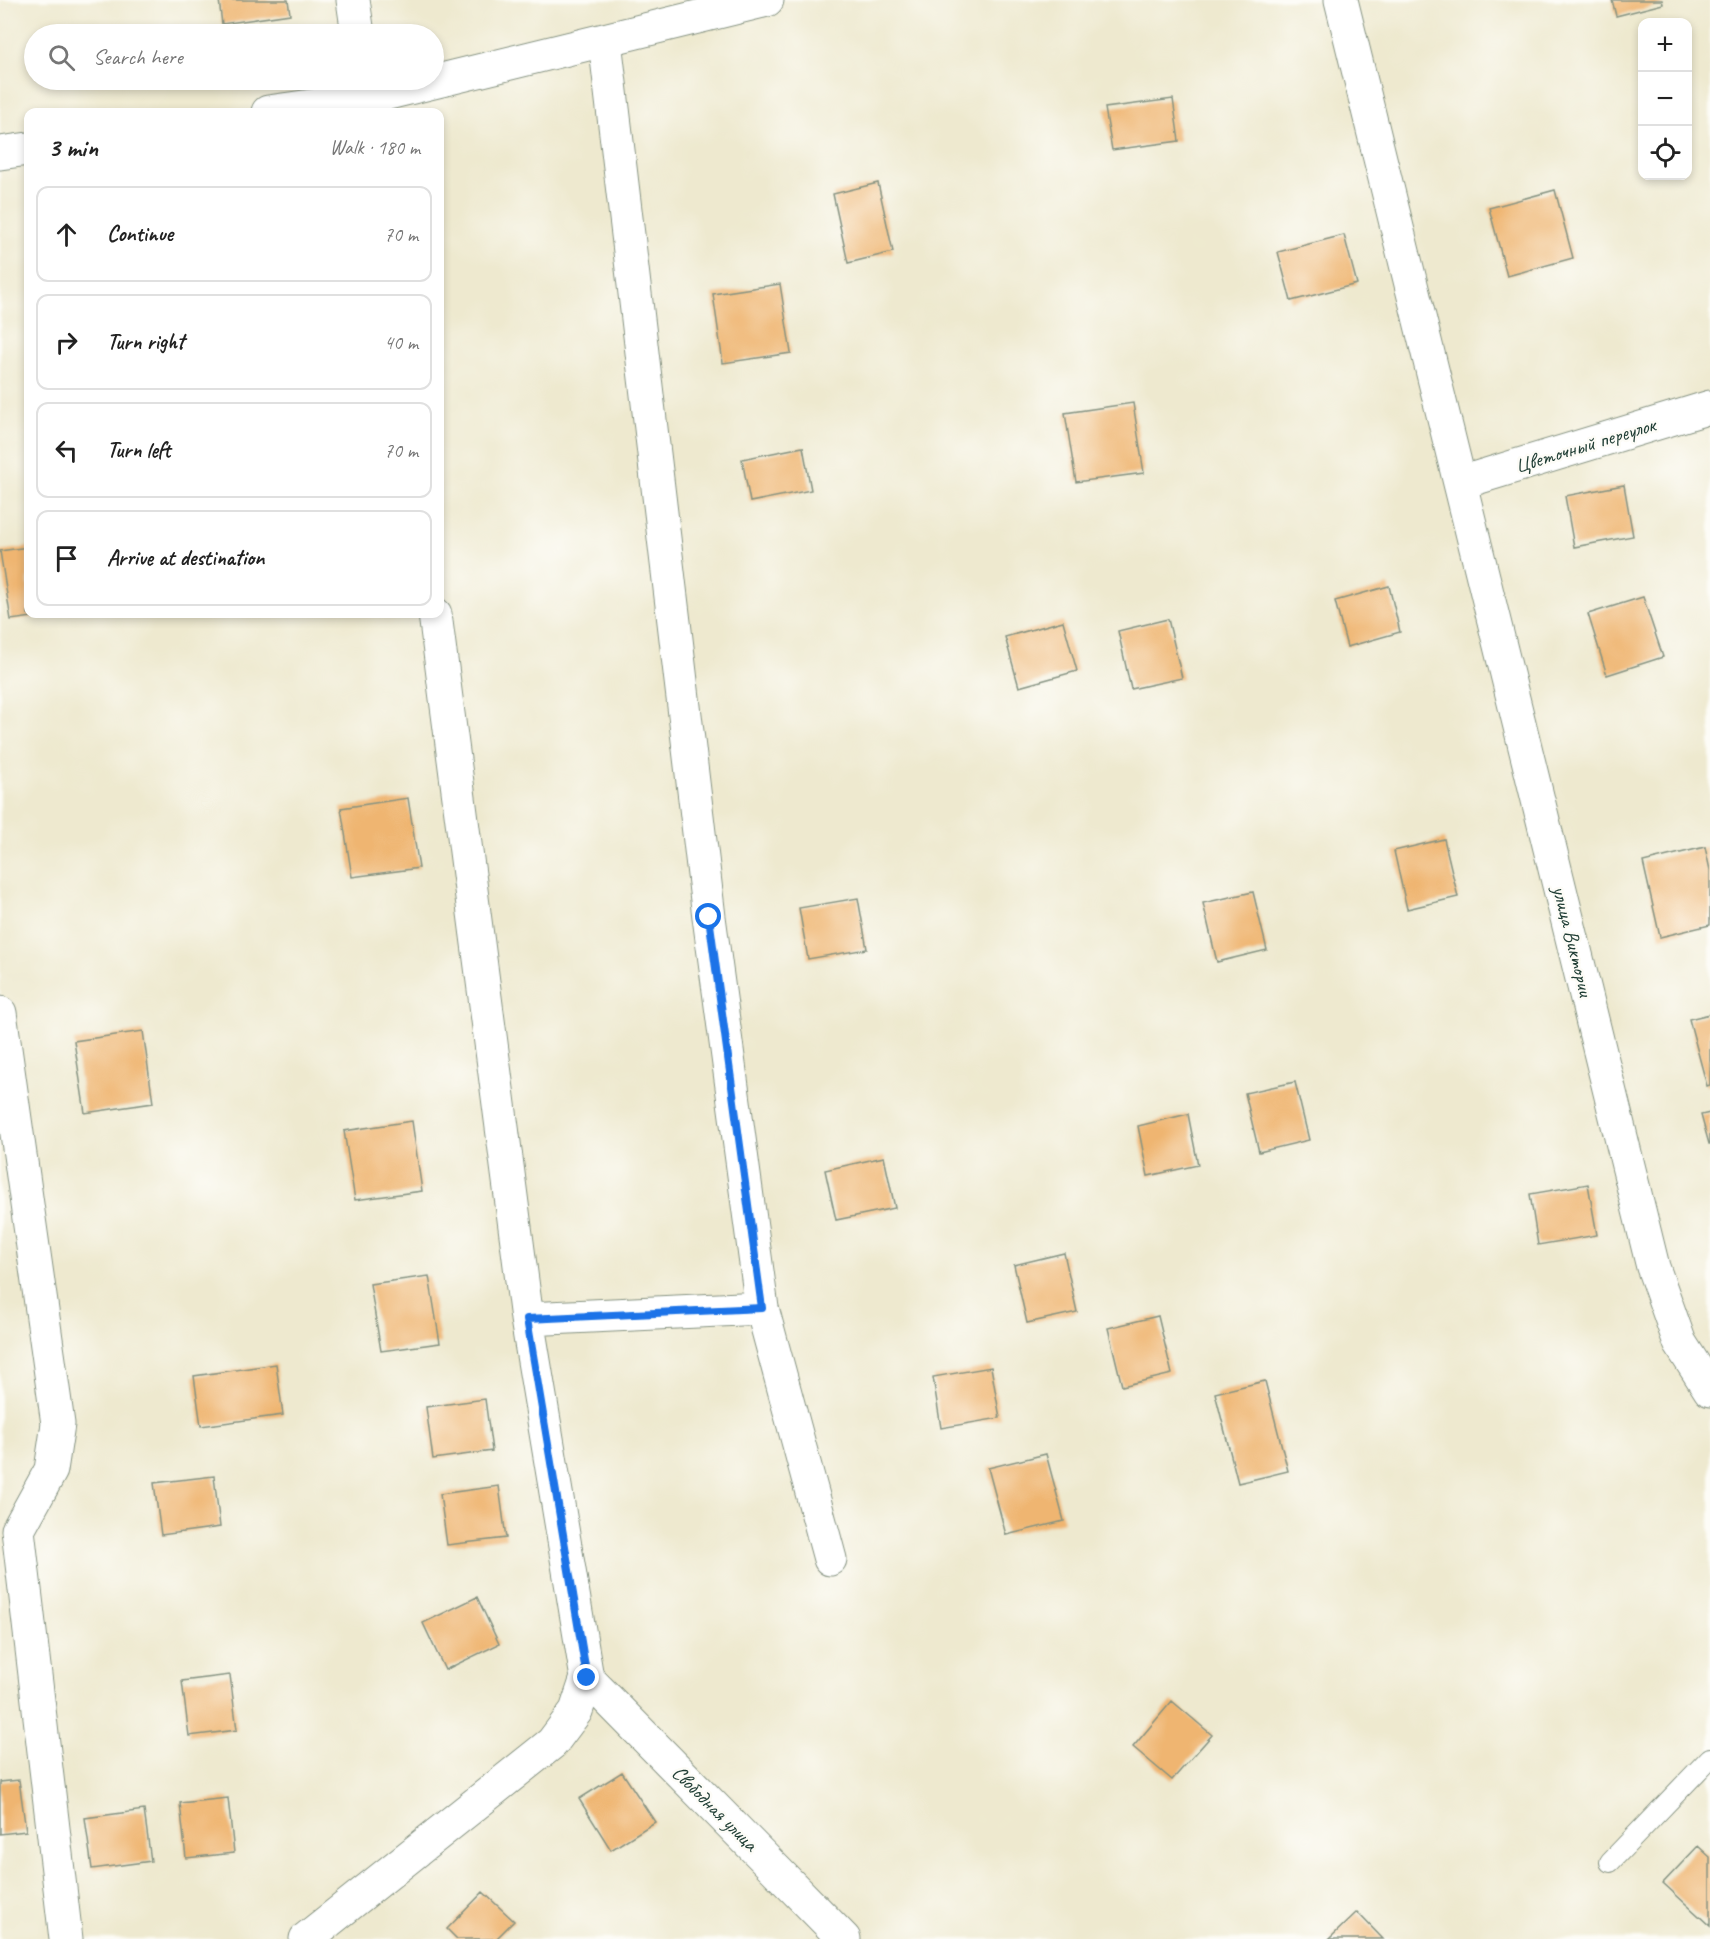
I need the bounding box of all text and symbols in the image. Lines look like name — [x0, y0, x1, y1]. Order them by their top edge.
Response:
map controls — [1638, 18, 1692, 180]
button: + — [1638, 18, 1692, 72]
search box — [24, 24, 444, 90]
icon: search — [45, 41, 78, 74]
text: Search here — [93, 43, 183, 71]
button: − — [1638, 72, 1692, 126]
button: locate — [1638, 126, 1692, 180]
text: 3 min — [48, 131, 98, 164]
text: Walk · 180 m — [330, 135, 420, 160]
icon: ahead — [50, 218, 83, 251]
text: Continue — [107, 220, 173, 248]
text: 70 m — [384, 222, 418, 247]
icon: right — [50, 326, 83, 359]
text: Turn right — [107, 328, 184, 356]
text: 40 m — [384, 330, 418, 355]
street label: Цветочный переулок — [1512, 411, 1661, 479]
icon: left — [50, 434, 83, 467]
text: Turn left — [107, 436, 171, 464]
text: 70 m — [384, 438, 418, 463]
icon: arrive — [50, 542, 83, 575]
text: Arrive at destination — [107, 544, 264, 572]
street label: улица Виктории — [1546, 881, 1600, 1000]
route start — [695, 903, 721, 929]
route end — [573, 1664, 599, 1690]
street label: Свободная улица — [666, 1759, 765, 1858]

